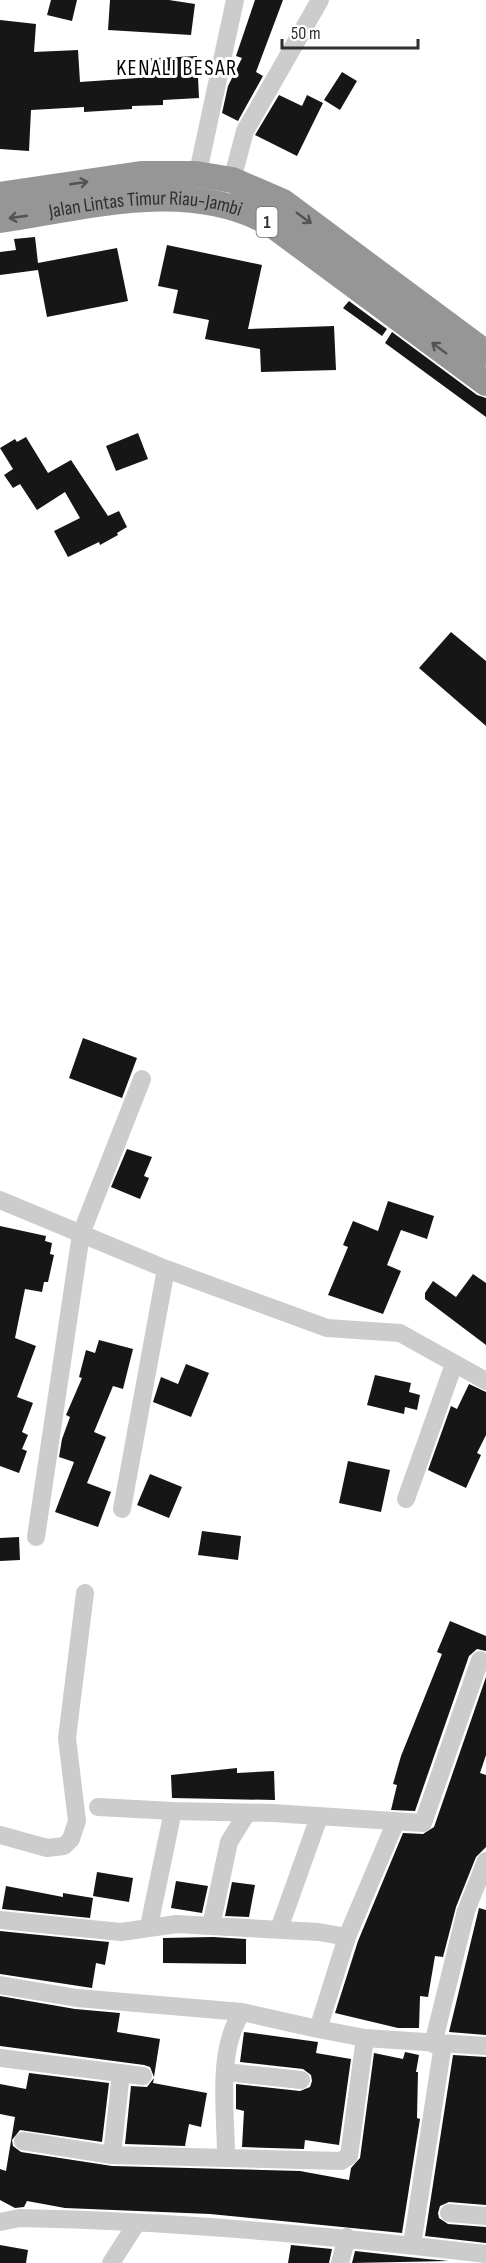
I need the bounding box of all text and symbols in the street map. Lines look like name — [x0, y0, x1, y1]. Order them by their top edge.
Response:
scale bar — [282, 12, 418, 50]
text: 50 m — [291, 23, 321, 44]
district label: KENALI BESAR — [116, 55, 238, 82]
one-way arrow — [68, 178, 88, 189]
street label: Jalan Lintas Timur Riau-Jambi — [46, 187, 245, 224]
road number: 1 — [256, 207, 278, 237]
one-way arrow — [9, 211, 28, 222]
one-way arrow — [296, 212, 312, 225]
one-way arrow — [431, 342, 447, 355]

